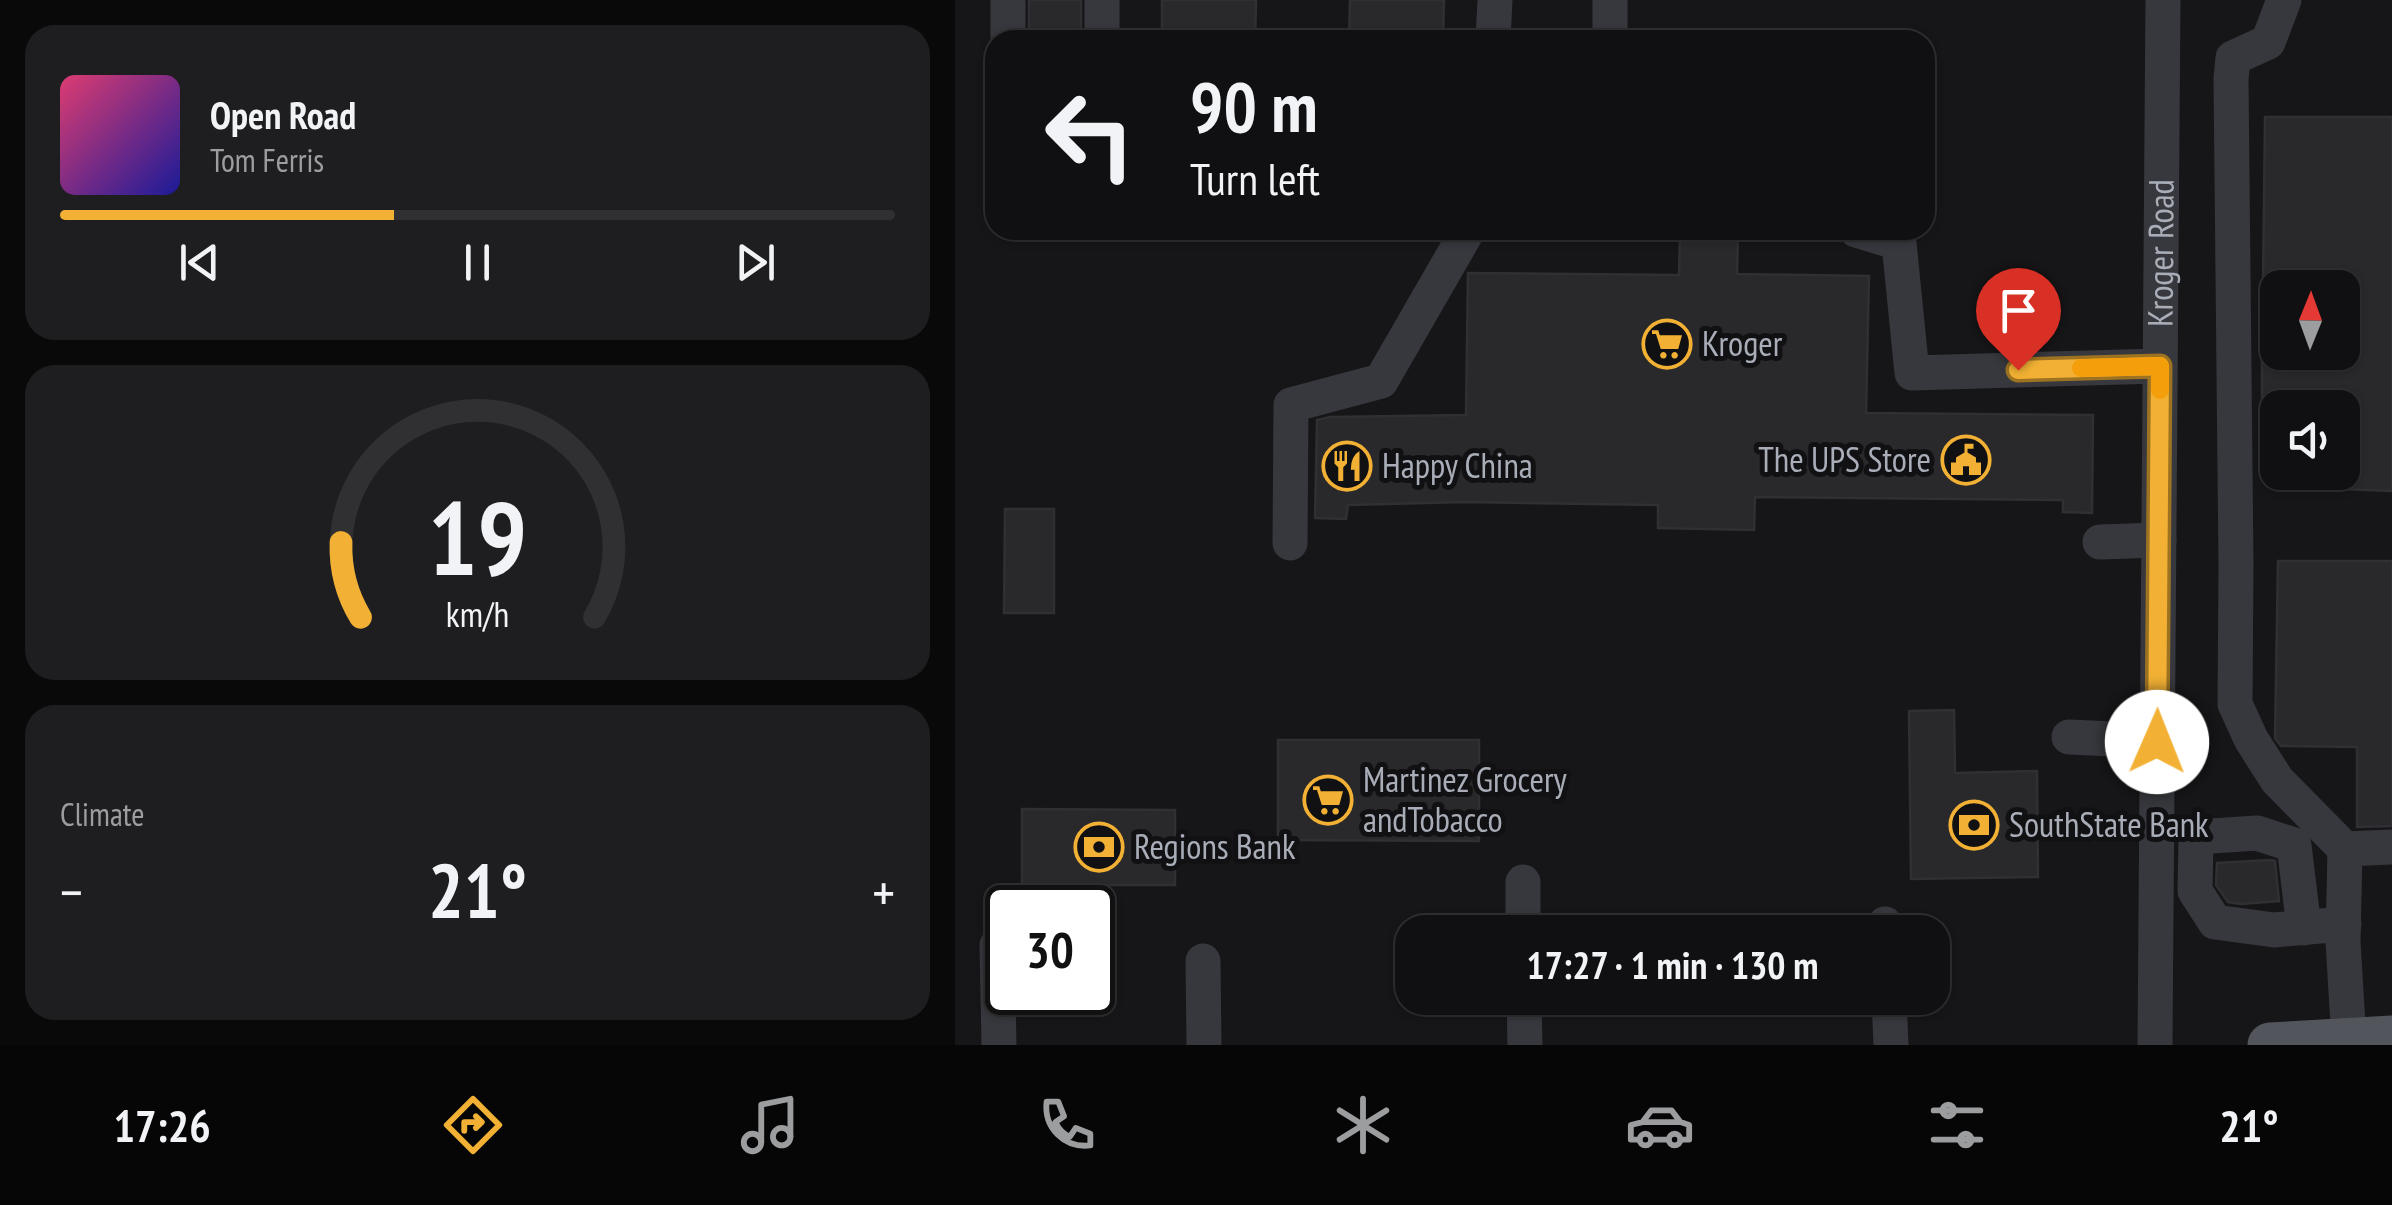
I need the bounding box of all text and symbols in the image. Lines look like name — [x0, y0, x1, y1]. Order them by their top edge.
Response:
text: 90 m — [1190, 61, 1318, 151]
icon: left — [1025, 70, 1155, 200]
text: Open Road — [210, 90, 356, 139]
text: Tom Ferris — [210, 139, 324, 181]
text: Turn left — [1190, 149, 1320, 207]
street label: Kroger Road — [2136, 179, 2184, 327]
icon: previous — [172, 235, 227, 290]
icon: pause — [450, 235, 505, 290]
icon: next — [728, 235, 783, 290]
pin — [1976, 268, 2061, 371]
north arrow — [2260, 270, 2360, 370]
map controls — [2260, 270, 2360, 490]
icon: arrive — [1991, 283, 2046, 338]
supermarket icon: Kroger — [1641, 318, 1693, 370]
place label: Kroger — [1702, 320, 1783, 366]
button: sound — [2260, 390, 2360, 490]
public building icon: The UPS Store — [1940, 434, 1992, 486]
place label: The UPS Store — [1758, 436, 1931, 482]
restaurant icon: Happy China — [1321, 440, 1373, 492]
place label: Happy China — [1382, 442, 1533, 488]
text: 19 — [428, 469, 527, 604]
text: km/h — [446, 591, 509, 637]
position arrow — [2105, 690, 2209, 794]
place label: Martinez Grocery andTobacco — [1363, 756, 1568, 842]
supermarket icon: Martinez Grocery andTobacco — [1302, 774, 1354, 826]
text: Climate — [60, 793, 144, 835]
bank icon: SouthState Bank — [1948, 799, 2000, 851]
place label: SouthState Bank — [2009, 801, 2209, 847]
bank icon: Regions Bank — [1073, 821, 1125, 873]
place label: Regions Bank — [1134, 823, 1296, 869]
text: 21° — [428, 842, 527, 939]
text: − — [60, 856, 83, 927]
text: + — [872, 856, 895, 927]
speed limit sign: 30 — [985, 885, 1115, 1015]
text: 17:27 · 1 min · 130 m — [1526, 940, 1819, 989]
icon: directions — [438, 1090, 508, 1160]
icon: music — [735, 1090, 805, 1160]
icon: phone — [1032, 1090, 1102, 1160]
icon: climate — [1328, 1090, 1398, 1160]
icon: car — [1625, 1090, 1695, 1160]
icon: filters — [1922, 1090, 1992, 1160]
text: 17:26 — [113, 1096, 211, 1154]
text: 21° — [2219, 1096, 2279, 1154]

